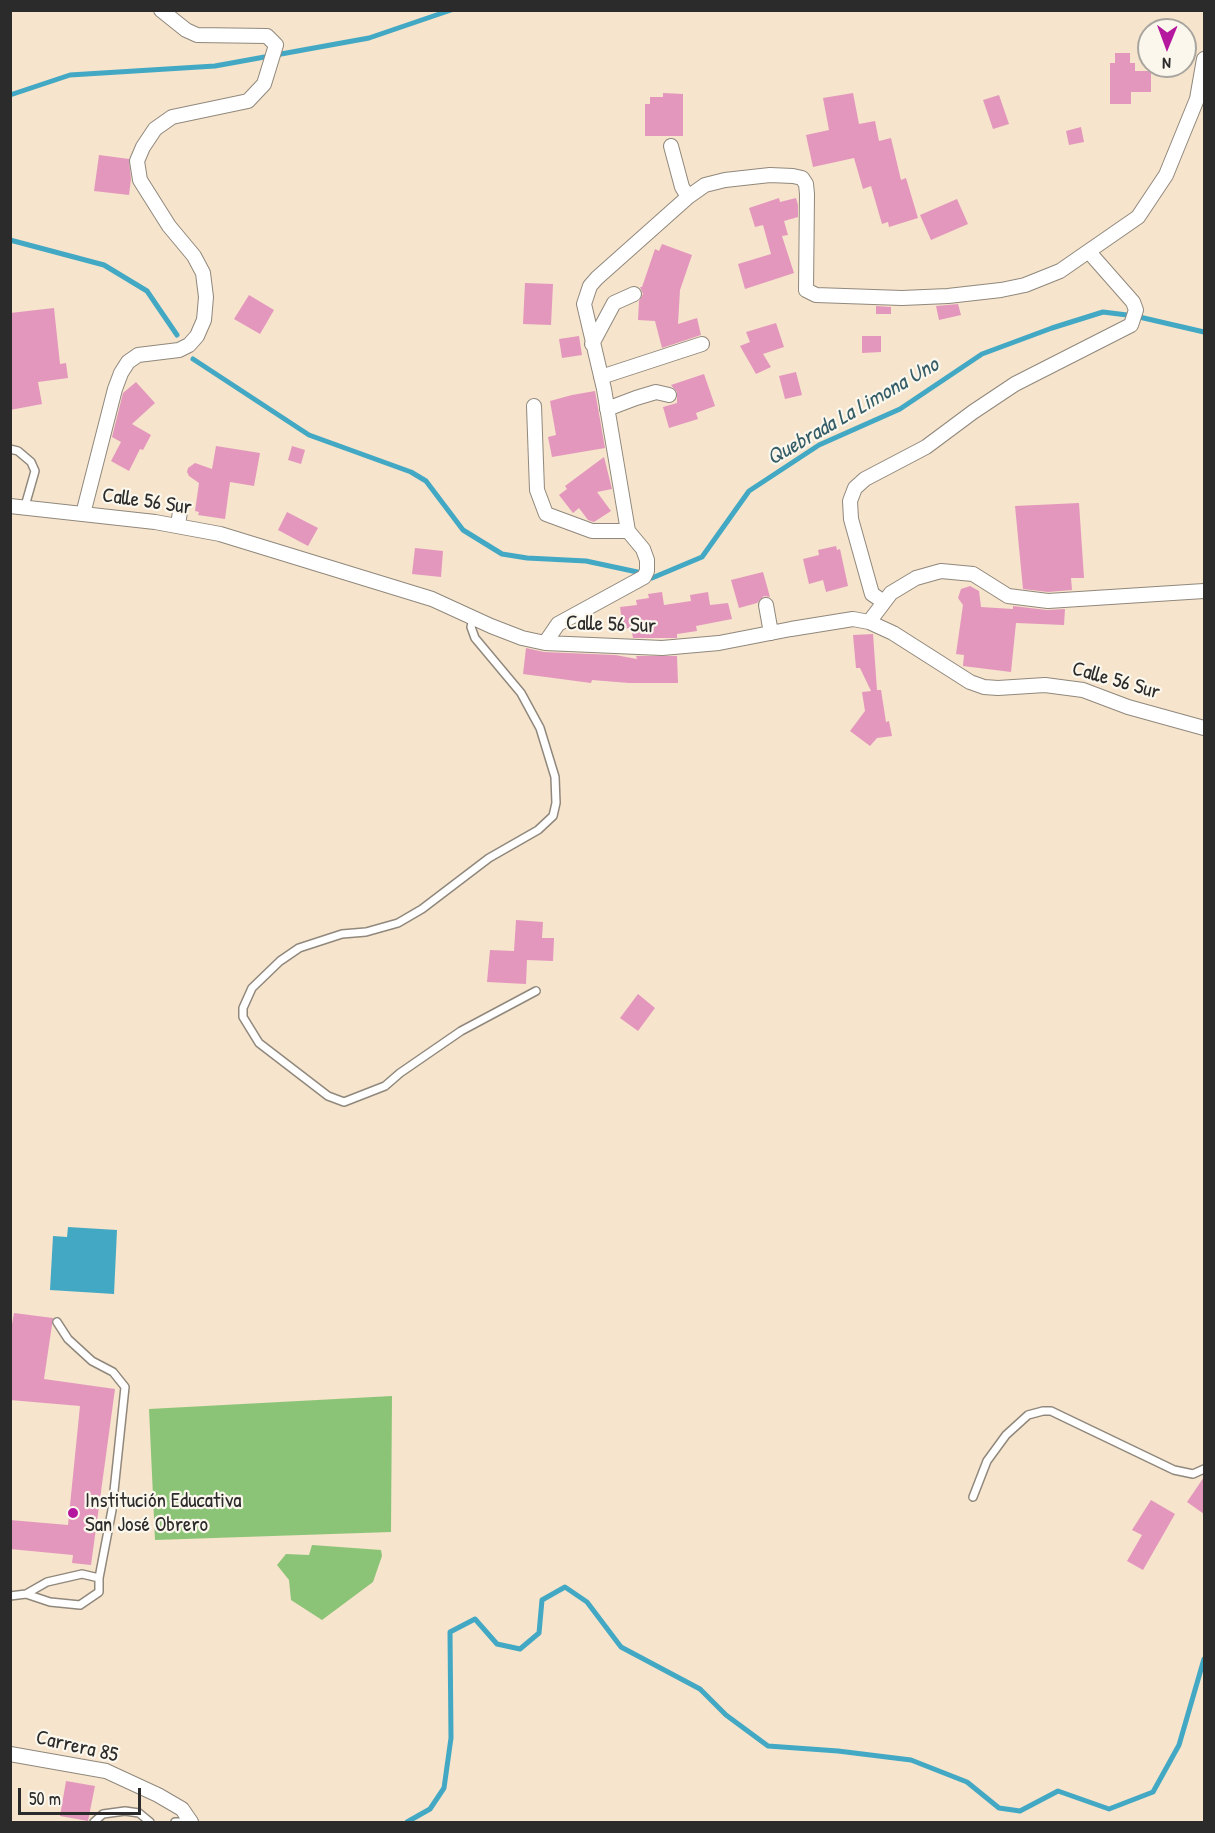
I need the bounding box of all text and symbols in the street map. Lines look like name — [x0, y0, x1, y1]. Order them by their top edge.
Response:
north arrow — [1137, 18, 1197, 78]
text: N — [1162, 53, 1171, 75]
water label: Quebrada La Limona Uno — [763, 352, 943, 472]
street label: Calle 56 Sur — [101, 483, 193, 521]
street label: Calle 56 Sur — [565, 611, 657, 639]
street label: Calle 56 Sur — [1069, 656, 1163, 706]
place label: Institución Educativa San José Obrero — [85, 1488, 242, 1538]
marker: Institución Educativa San José Obrero — [66, 1506, 80, 1520]
street label: Carrera 85 — [34, 1725, 120, 1769]
scale bar — [21, 1776, 144, 1814]
text: 50 m — [29, 1786, 61, 1811]

